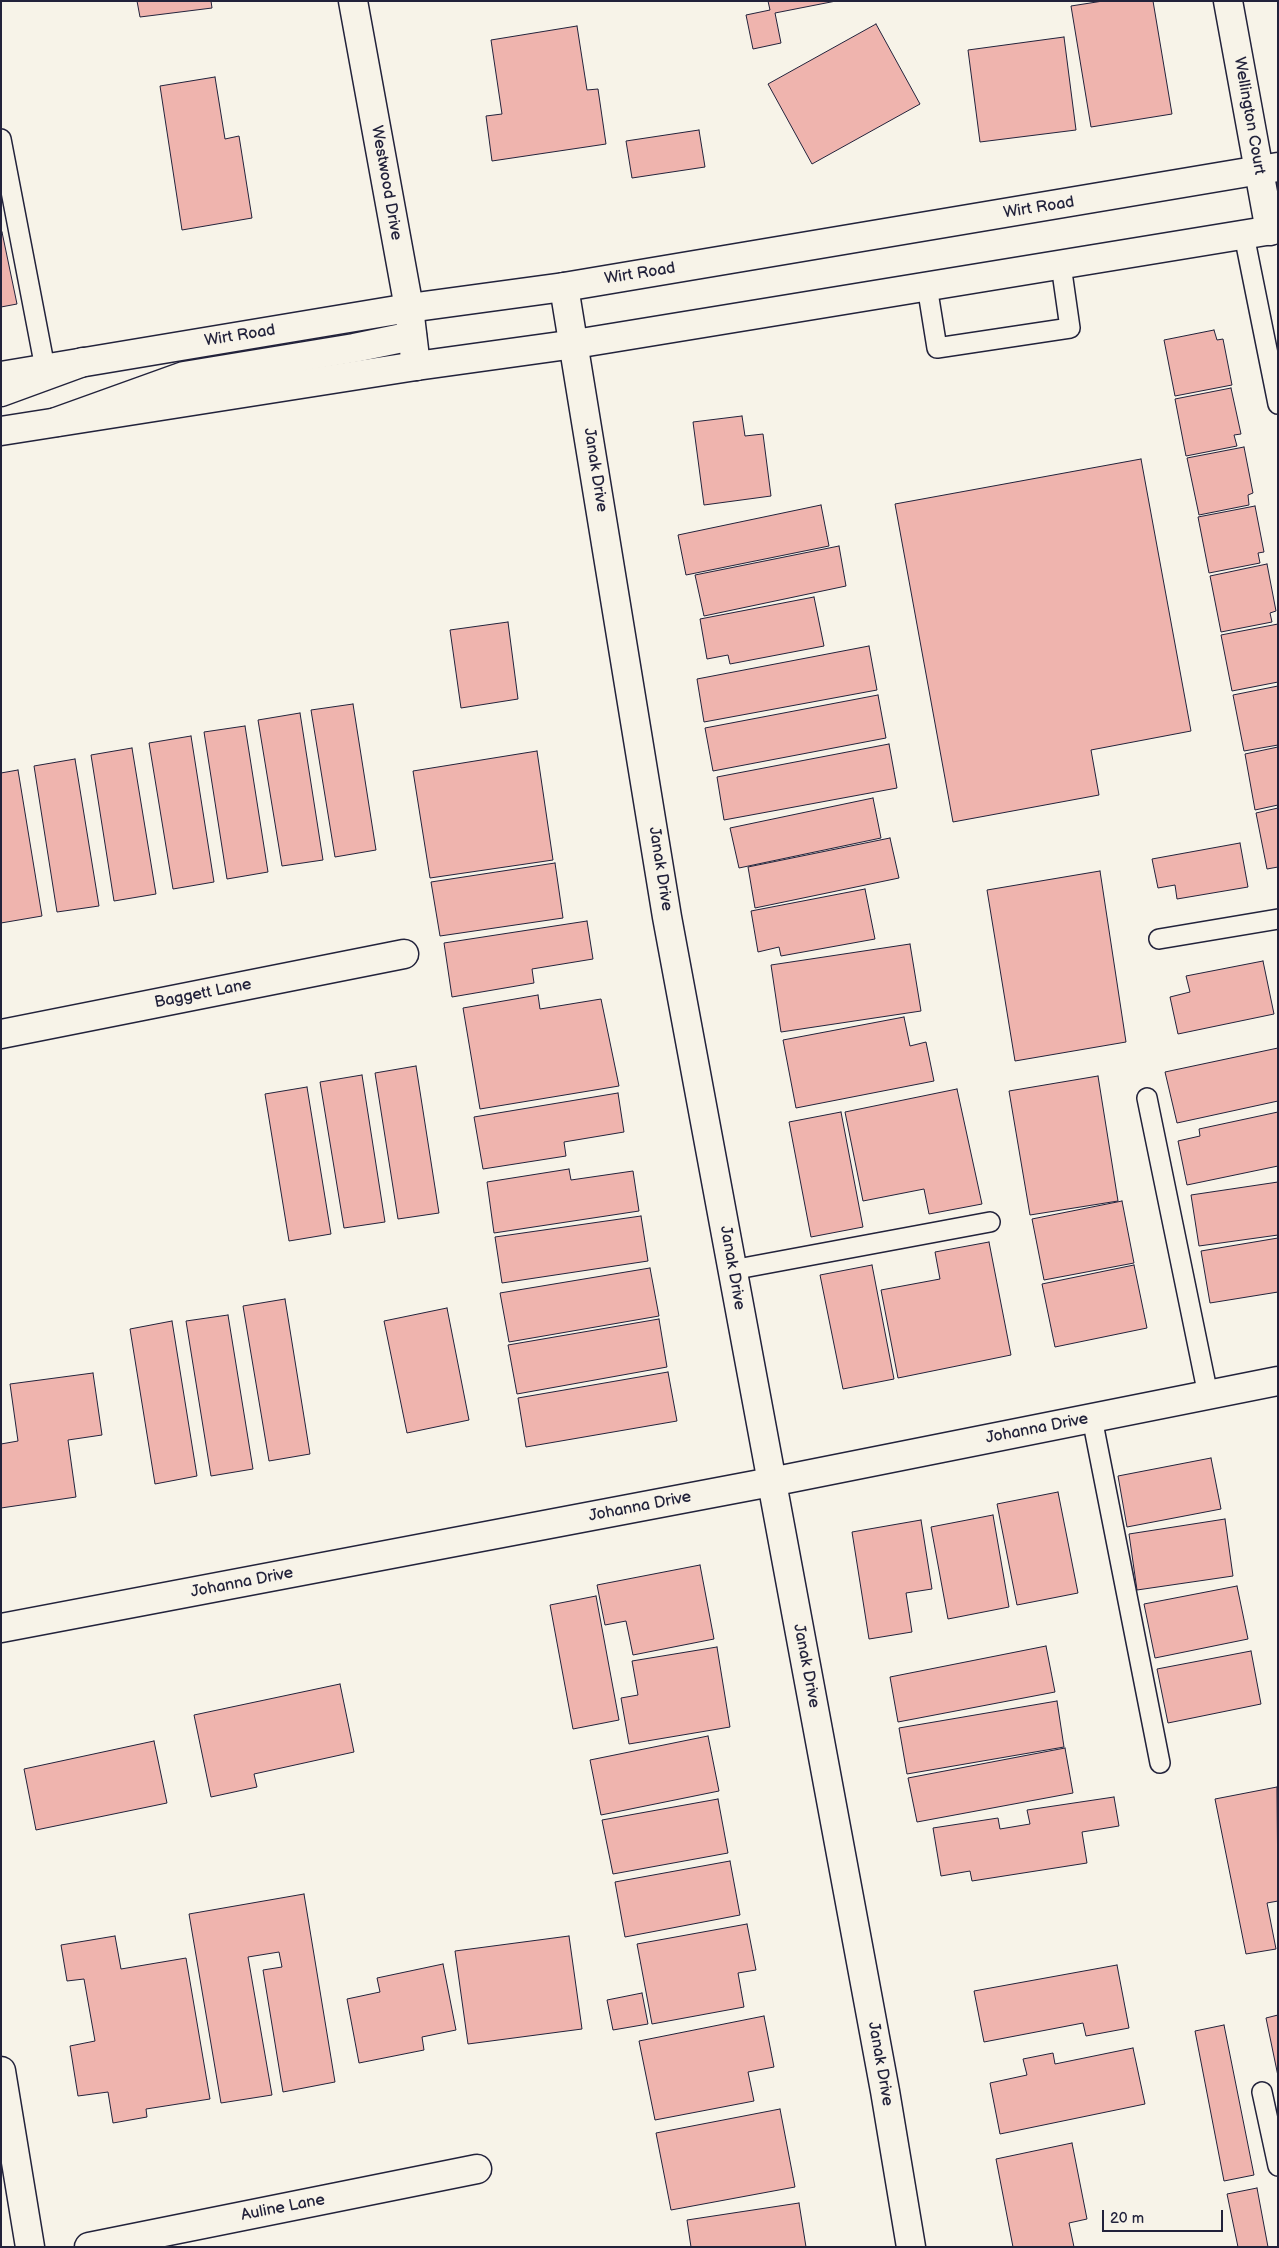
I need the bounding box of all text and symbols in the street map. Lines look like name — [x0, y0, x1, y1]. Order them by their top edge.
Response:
street label: Wellington Court — [1229, 56, 1269, 176]
street label: Westwood Drive — [366, 124, 406, 242]
street label: Wirt Road — [1002, 193, 1076, 223]
street label: Wirt Road — [603, 259, 677, 289]
street label: Wirt Road — [203, 321, 277, 351]
street label: Janak Drive — [579, 427, 611, 513]
street label: Janak Drive — [644, 826, 676, 912]
street label: Baggett Lane — [153, 975, 253, 1013]
street label: Janak Drive — [715, 1225, 749, 1311]
street label: Johanna Drive — [984, 1410, 1090, 1448]
street label: Johanna Drive — [587, 1488, 693, 1526]
street label: Johanna Drive — [189, 1564, 295, 1602]
street label: Janak Drive — [788, 1622, 824, 1710]
street label: Janak Drive — [863, 2021, 897, 2107]
street label: Auline Lane — [239, 2190, 327, 2226]
scale bar — [1104, 2200, 1225, 2232]
text: 20 m — [1110, 2209, 1144, 2228]

